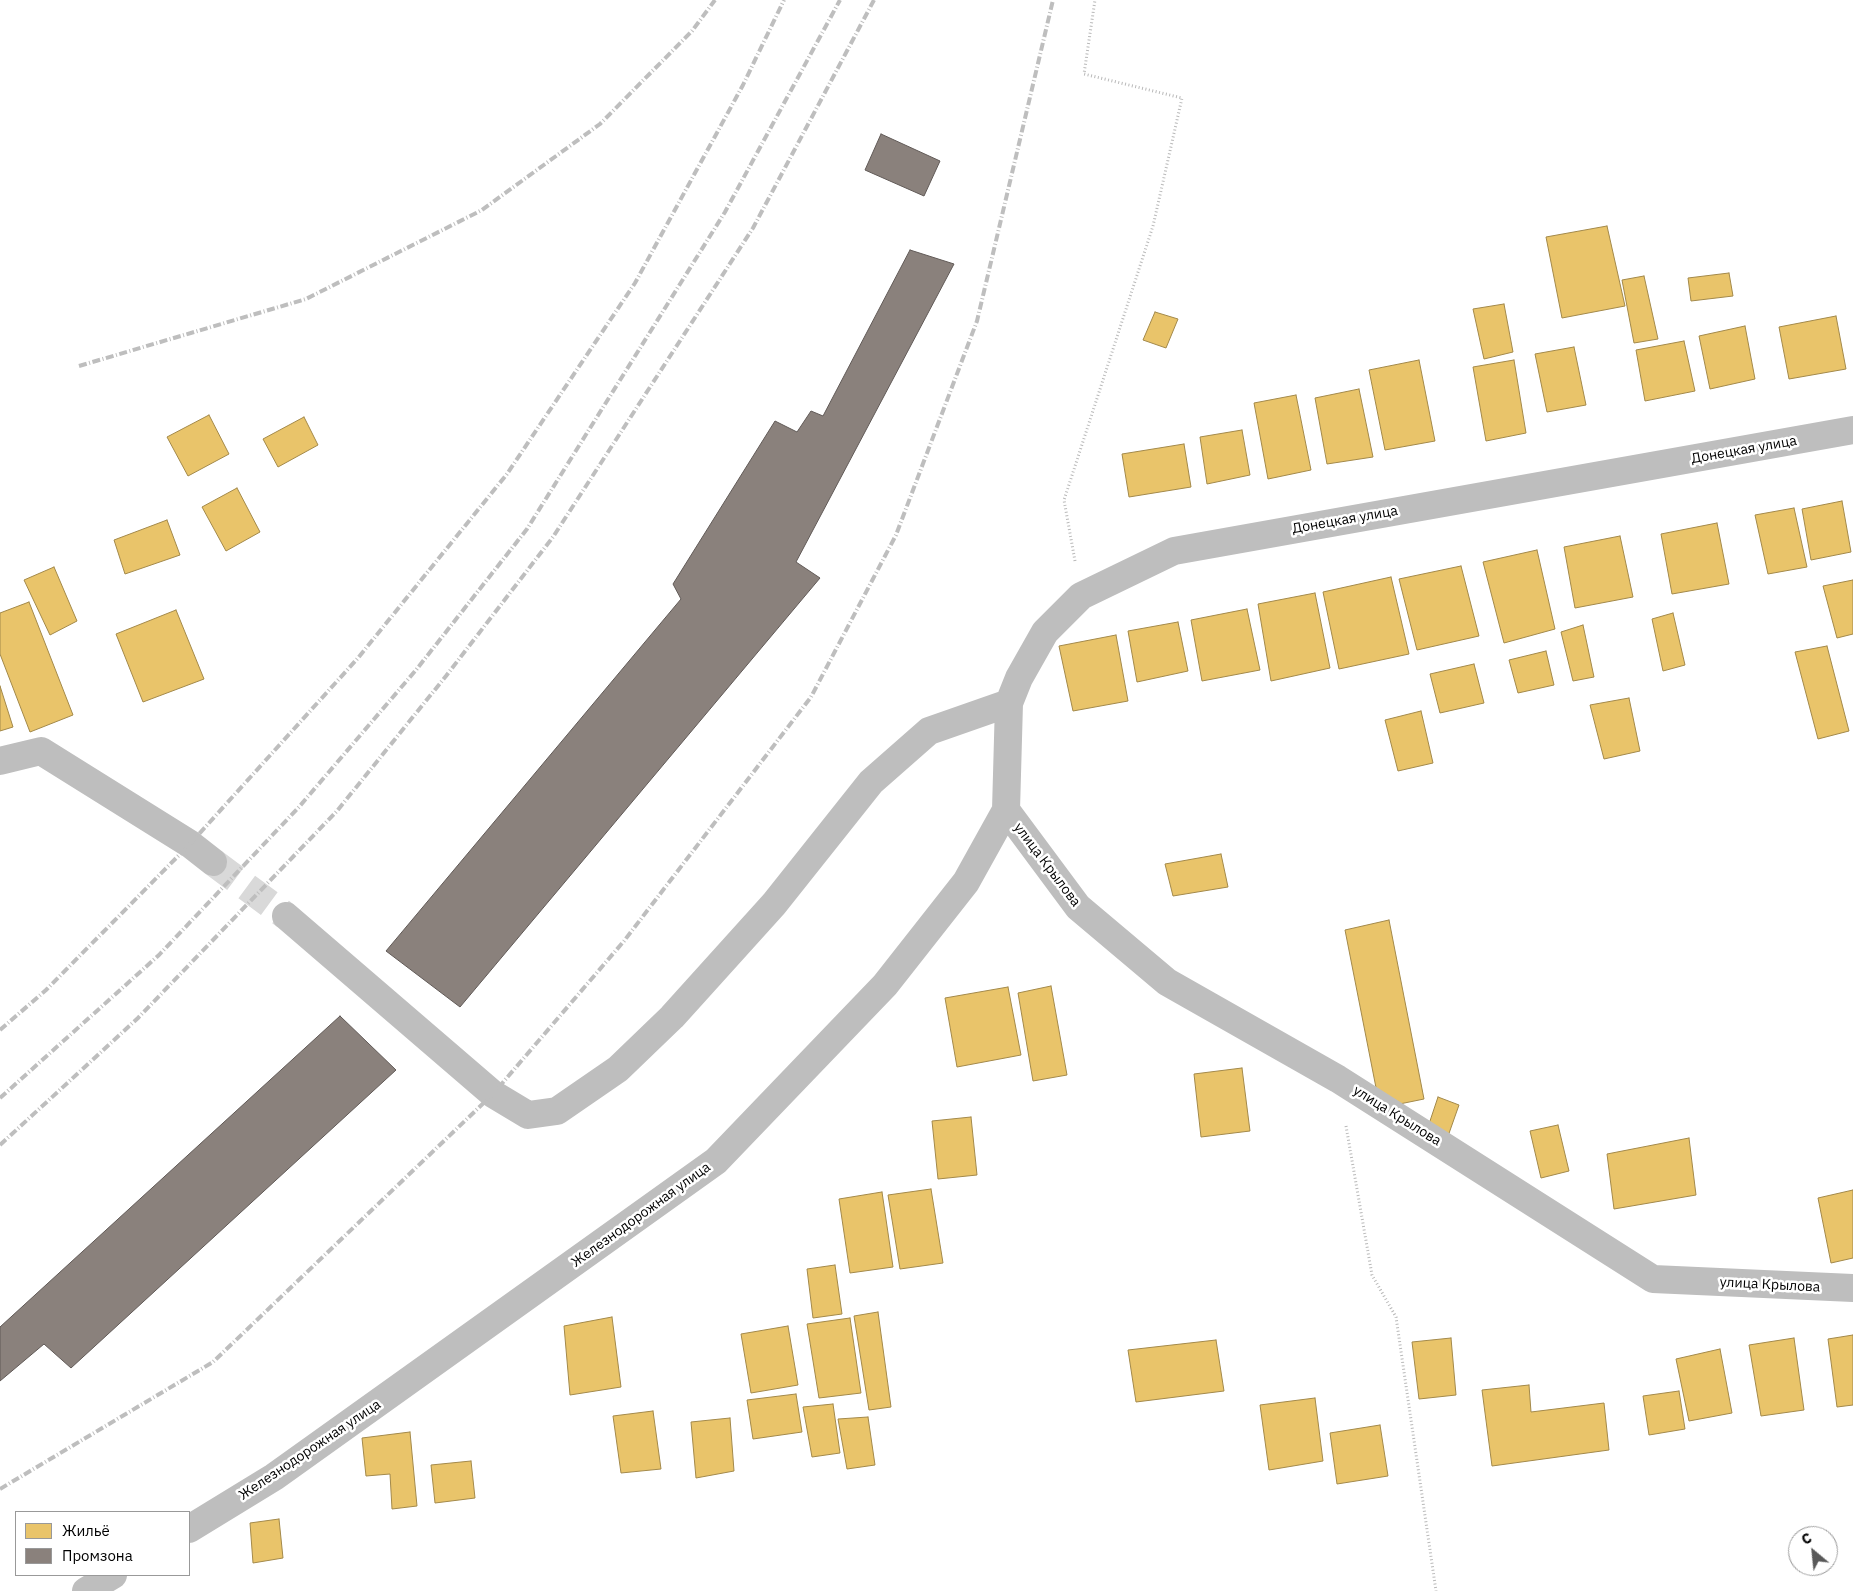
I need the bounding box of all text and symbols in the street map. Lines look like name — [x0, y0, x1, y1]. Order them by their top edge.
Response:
street label: Донецкая улица — [1690, 432, 1798, 468]
street label: Донецкая улица — [1291, 502, 1399, 538]
street label: улица Крылова — [1010, 820, 1084, 910]
street label: улица Крылова — [1350, 1082, 1444, 1150]
street label: Железнодорожная улица — [568, 1159, 714, 1271]
street label: улица Крылова — [1719, 1274, 1821, 1296]
street label: Железнодорожная улица — [236, 1396, 384, 1504]
legend — [15, 1511, 190, 1576]
text: Жильё — [62, 1521, 110, 1540]
north arrow — [1788, 1526, 1838, 1576]
text: С — [1798, 1529, 1815, 1549]
text: Промзона — [62, 1546, 133, 1565]

